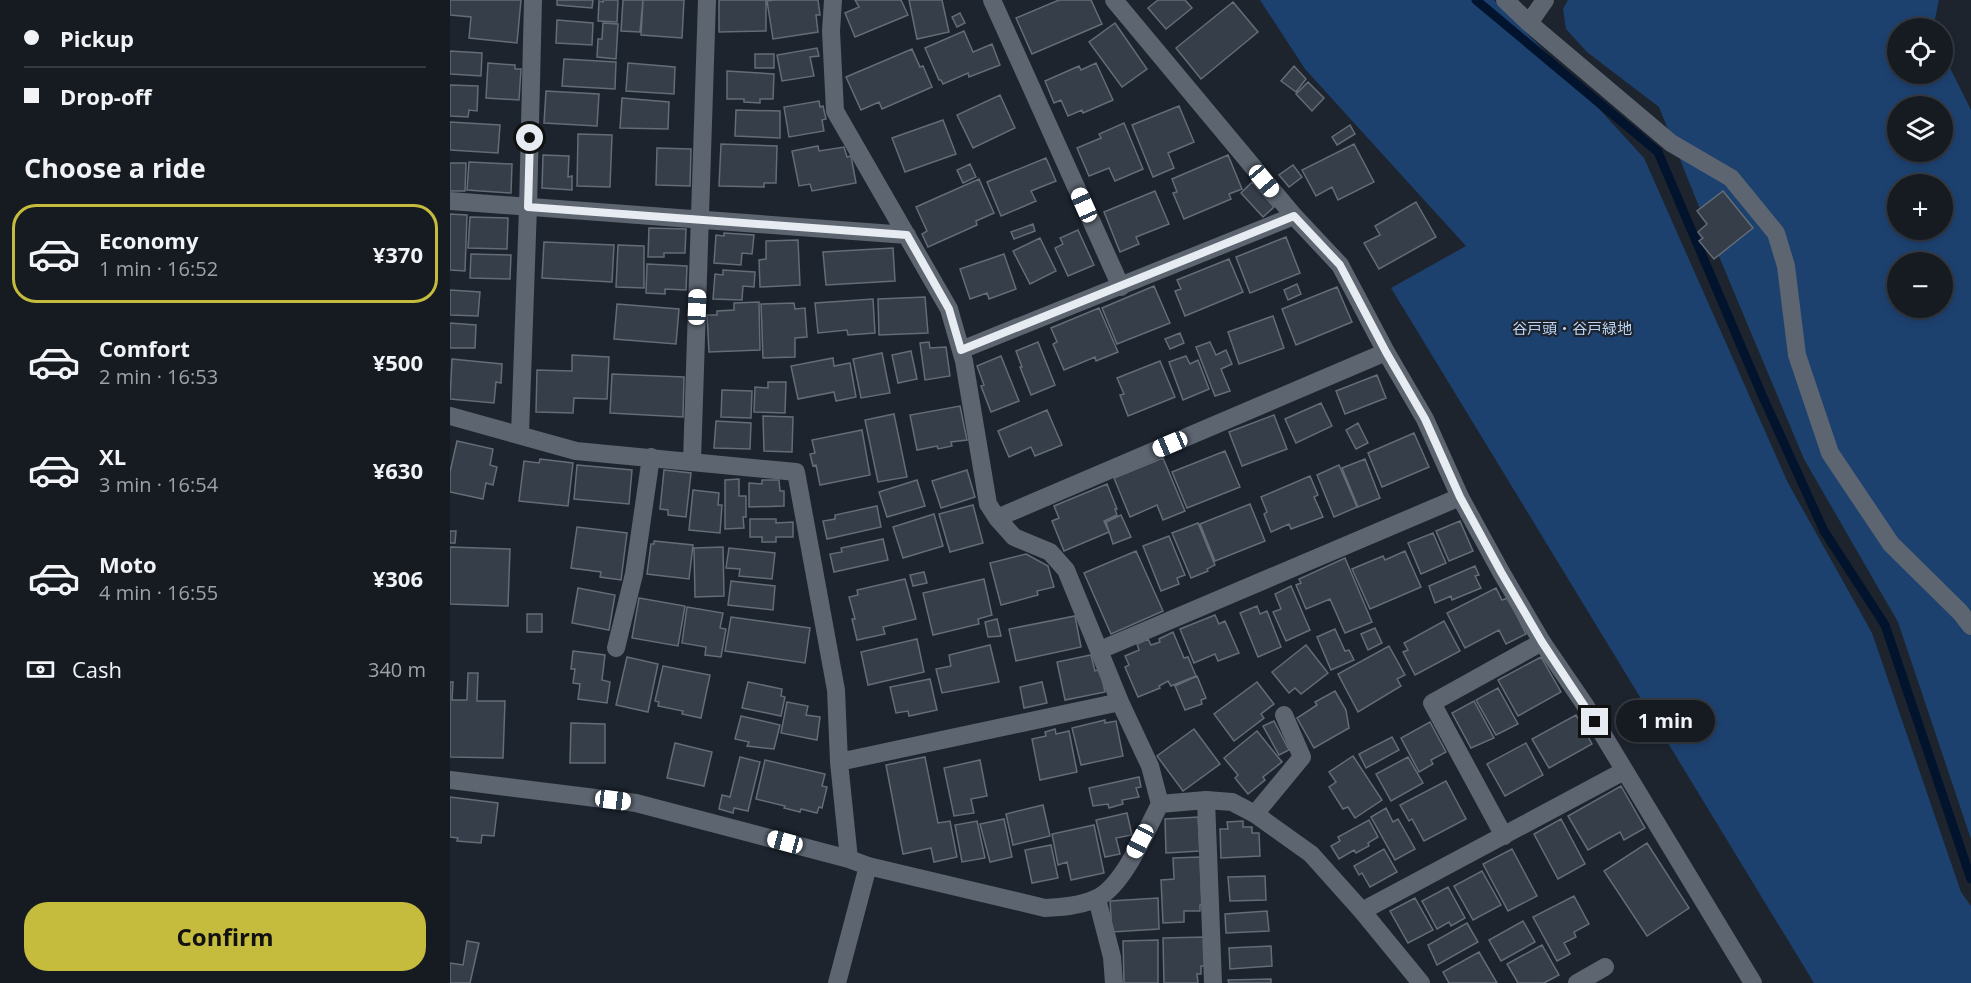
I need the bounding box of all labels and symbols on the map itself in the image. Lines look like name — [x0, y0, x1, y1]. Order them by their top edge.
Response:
route start — [516, 124, 543, 151]
car — [1246, 161, 1282, 201]
car — [1068, 185, 1100, 225]
car — [687, 289, 707, 325]
park label: 谷戸頭・谷戸緑地 — [1512, 318, 1632, 338]
car — [1150, 429, 1190, 459]
callout: 1 min — [1616, 701, 1715, 743]
route end — [1581, 708, 1608, 735]
car — [594, 789, 632, 811]
car — [1124, 821, 1156, 861]
car — [765, 829, 805, 855]

